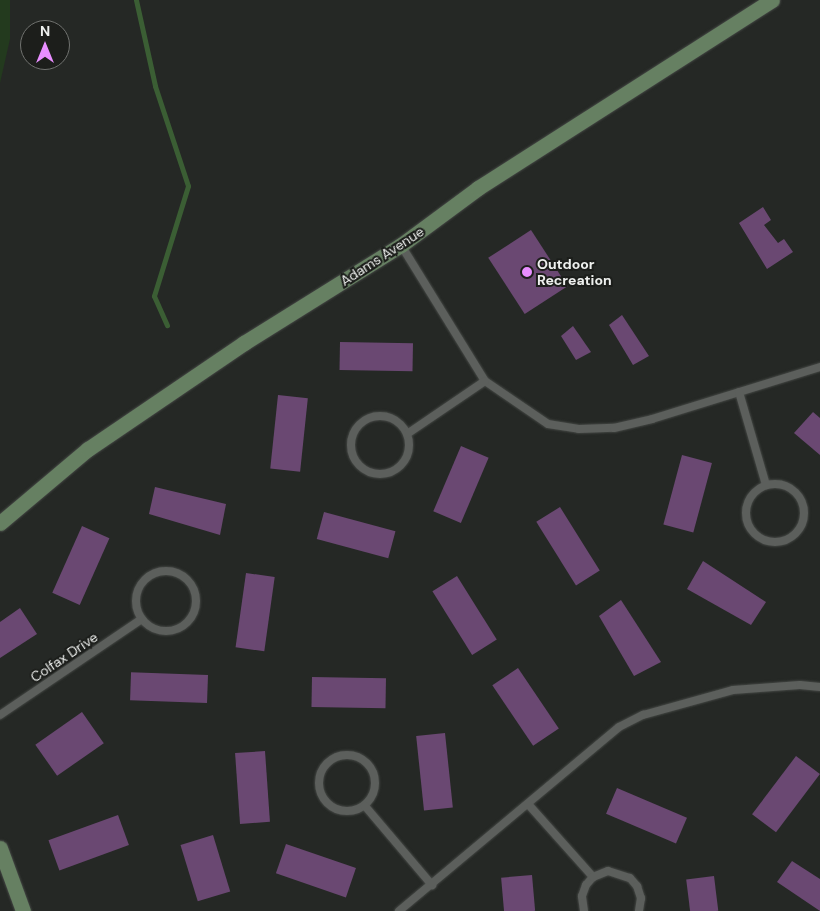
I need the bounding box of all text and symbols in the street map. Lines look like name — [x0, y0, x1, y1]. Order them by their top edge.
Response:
north arrow — [20, 20, 70, 70]
text: N — [40, 22, 50, 40]
street label: Adams Avenue — [337, 223, 427, 289]
place label: Outdoor Recreation — [537, 256, 612, 288]
marker: Outdoor Recreation — [521, 266, 533, 278]
street label: Colfax Drive — [27, 628, 101, 686]

